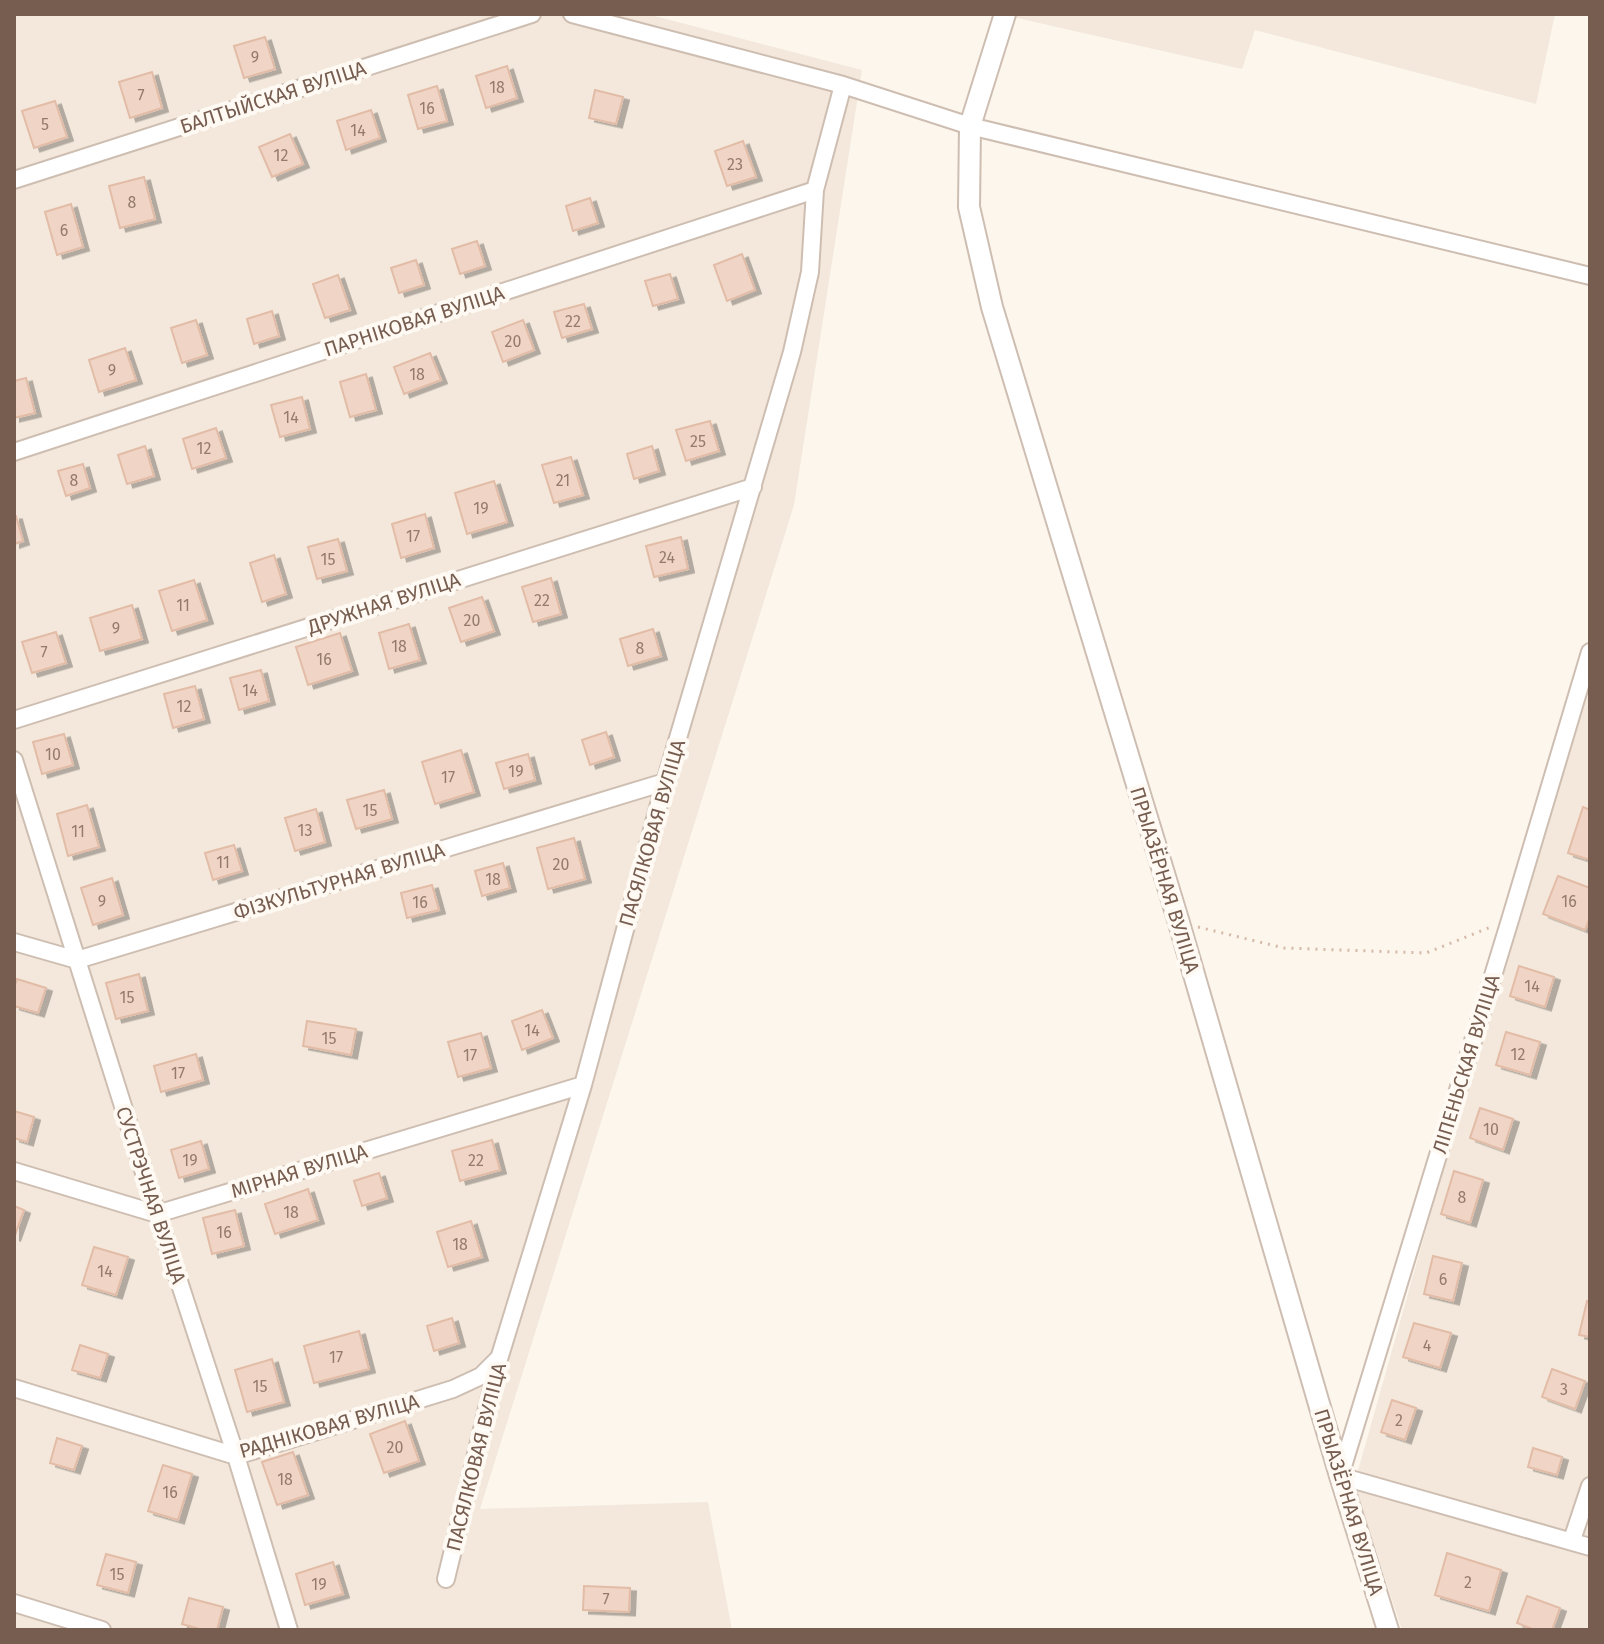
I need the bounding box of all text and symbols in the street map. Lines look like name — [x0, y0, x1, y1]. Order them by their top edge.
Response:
house number: 9 — [251, 48, 259, 67]
street label: БАЛТЫЙСКАЯ ВУЛІЦА — [177, 55, 370, 138]
house number: 18 — [489, 78, 505, 97]
house number: 7 — [137, 86, 145, 105]
house number: 16 — [419, 99, 435, 118]
house number: 5 — [41, 115, 49, 134]
house number: 14 — [350, 121, 366, 140]
house number: 12 — [274, 146, 288, 165]
house number: 23 — [727, 155, 743, 174]
house number: 8 — [128, 193, 137, 212]
house number: 6 — [60, 221, 68, 240]
street label: ПАРНІКОВАЯ ВУЛІЦА — [321, 280, 508, 361]
house number: 22 — [565, 312, 581, 331]
house number: 20 — [505, 332, 521, 351]
house number: 9 — [108, 361, 116, 380]
house number: 18 — [409, 365, 425, 384]
house number: 14 — [283, 408, 299, 427]
house number: 25 — [690, 432, 706, 451]
house number: 12 — [197, 439, 211, 458]
house number: 8 — [70, 471, 79, 490]
house number: 21 — [556, 471, 570, 490]
house number: 19 — [473, 499, 489, 518]
house number: 17 — [406, 527, 420, 546]
house number: 24 — [659, 548, 675, 567]
house number: 15 — [321, 550, 335, 569]
street label: ДРУЖНАЯ ВУЛІЦА — [304, 567, 464, 639]
house number: 22 — [534, 591, 550, 610]
house number: 11 — [176, 596, 190, 615]
house number: 20 — [464, 611, 480, 630]
house number: 9 — [112, 619, 120, 638]
house number: 18 — [391, 637, 407, 656]
house number: 8 — [636, 639, 645, 658]
house number: 7 — [40, 643, 48, 662]
house number: 16 — [316, 650, 332, 669]
house number: 14 — [242, 681, 258, 700]
house number: 12 — [177, 697, 191, 716]
street label: ПАСЯЛКОВАЯ ВУЛІЦА — [614, 736, 690, 929]
house number: 10 — [45, 745, 61, 764]
house number: 19 — [508, 762, 524, 781]
house number: 17 — [441, 768, 455, 787]
street label: ПРЫАЗЁРНАЯ ВУЛІЦА — [1125, 784, 1205, 977]
house number: 15 — [363, 801, 377, 820]
house number: 13 — [298, 821, 312, 840]
house number: 11 — [71, 822, 85, 841]
street label: ФІЗКУЛЬТУРНАЯ ВУЛІЦА — [231, 837, 448, 925]
house number: 11 — [216, 853, 230, 872]
house number: 20 — [553, 855, 569, 874]
house number: 18 — [485, 870, 501, 889]
house number: 9 — [98, 892, 106, 911]
house number: 16 — [1561, 892, 1577, 911]
house number: 16 — [412, 893, 428, 912]
street label: ЛІПЕНЬСКАЯ ВУЛІЦА — [1427, 971, 1505, 1156]
house number: 14 — [1524, 977, 1540, 996]
house number: 15 — [120, 988, 134, 1007]
house number: 14 — [524, 1021, 540, 1040]
house number: 15 — [322, 1029, 336, 1048]
house number: 12 — [1511, 1045, 1525, 1064]
house number: 17 — [463, 1046, 477, 1065]
house number: 17 — [171, 1064, 185, 1083]
street label: СУСТРЭЧНАЯ ВУЛІЦА — [111, 1103, 191, 1287]
house number: 10 — [1483, 1120, 1499, 1139]
street label: МІРНАЯ ВУЛІЦА — [228, 1139, 371, 1203]
house number: 19 — [182, 1151, 198, 1170]
house number: 22 — [468, 1151, 484, 1170]
house number: 8 — [1458, 1188, 1467, 1207]
house number: 18 — [283, 1203, 299, 1222]
house number: 16 — [216, 1223, 232, 1242]
house number: 18 — [452, 1235, 468, 1254]
house number: 14 — [97, 1262, 113, 1281]
house number: 6 — [1439, 1270, 1447, 1289]
house number: 4 — [1423, 1336, 1432, 1355]
house number: 17 — [329, 1348, 343, 1367]
street label: ПАСЯЛКОВАЯ ВУЛІЦА — [441, 1360, 511, 1554]
house number: 15 — [253, 1377, 267, 1396]
house number: 3 — [1560, 1380, 1568, 1399]
street label: РАДНІКОВАЯ ВУЛІЦА — [236, 1389, 422, 1463]
street label: ПРЫАЗЁРНАЯ ВУЛІЦА — [1309, 1406, 1389, 1599]
house number: 2 — [1395, 1411, 1403, 1430]
house number: 20 — [387, 1438, 403, 1457]
house number: 18 — [277, 1470, 293, 1489]
house number: 16 — [162, 1483, 178, 1502]
house number: 15 — [110, 1565, 124, 1584]
house number: 2 — [1464, 1573, 1472, 1592]
house number: 19 — [311, 1575, 327, 1594]
house number: 7 — [602, 1590, 610, 1609]

